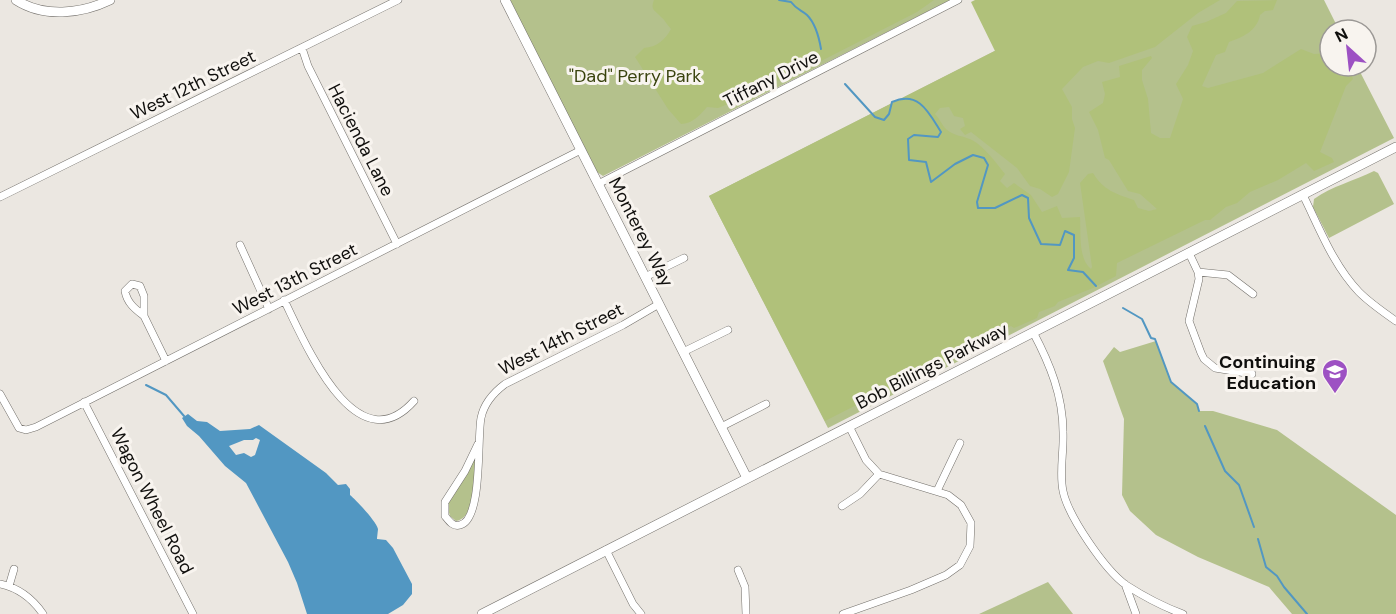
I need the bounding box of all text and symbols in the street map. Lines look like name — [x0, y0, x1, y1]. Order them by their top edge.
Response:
north arrow — [1318, 18, 1378, 78]
text: N — [1331, 23, 1351, 47]
street label: West 12th Street — [126, 44, 260, 126]
street label: Tiffany Drive — [719, 45, 823, 113]
park label: "Dad" Perry Park — [569, 64, 701, 88]
street label: Hacienda Lane — [322, 80, 400, 200]
street label: Monterey Way — [603, 173, 679, 291]
street label: West 13th Street — [229, 237, 361, 321]
street label: West 14th Street — [495, 297, 627, 381]
street label: Bob Billings Parkway — [852, 317, 1012, 415]
place label: Continuing Education — [1219, 350, 1316, 395]
school or university icon: Continuing Education — [1320, 357, 1350, 395]
street label: Wagon Wheel Road — [105, 424, 199, 578]

